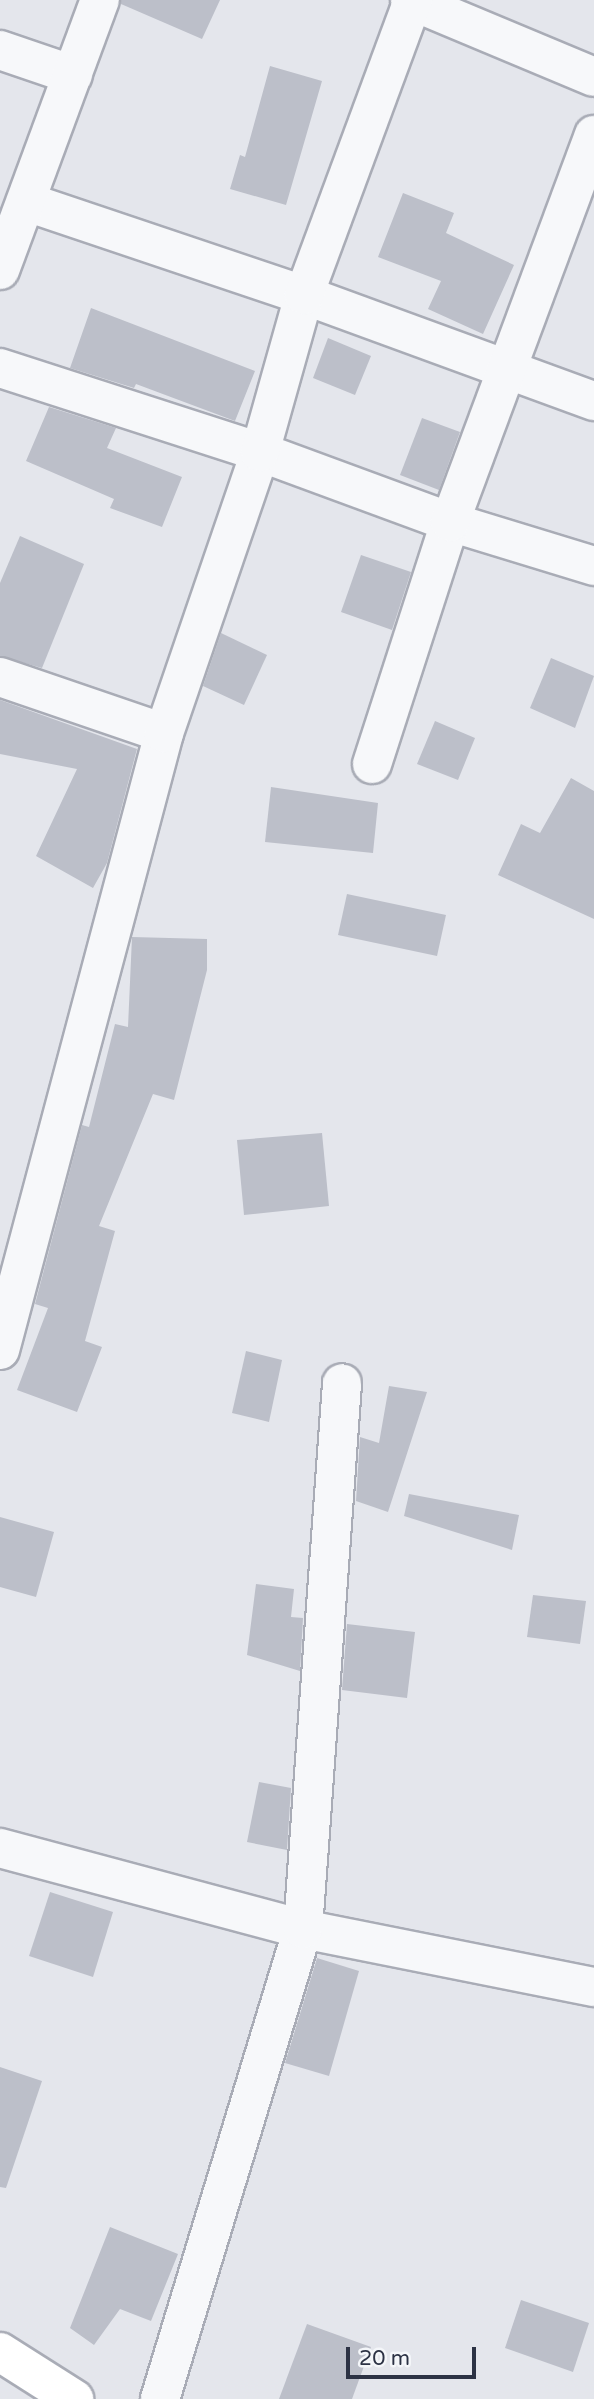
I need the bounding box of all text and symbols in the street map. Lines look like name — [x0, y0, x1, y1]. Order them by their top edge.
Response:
scale bar — [349, 2332, 478, 2376]
text: 20 m — [359, 2346, 410, 2371]

